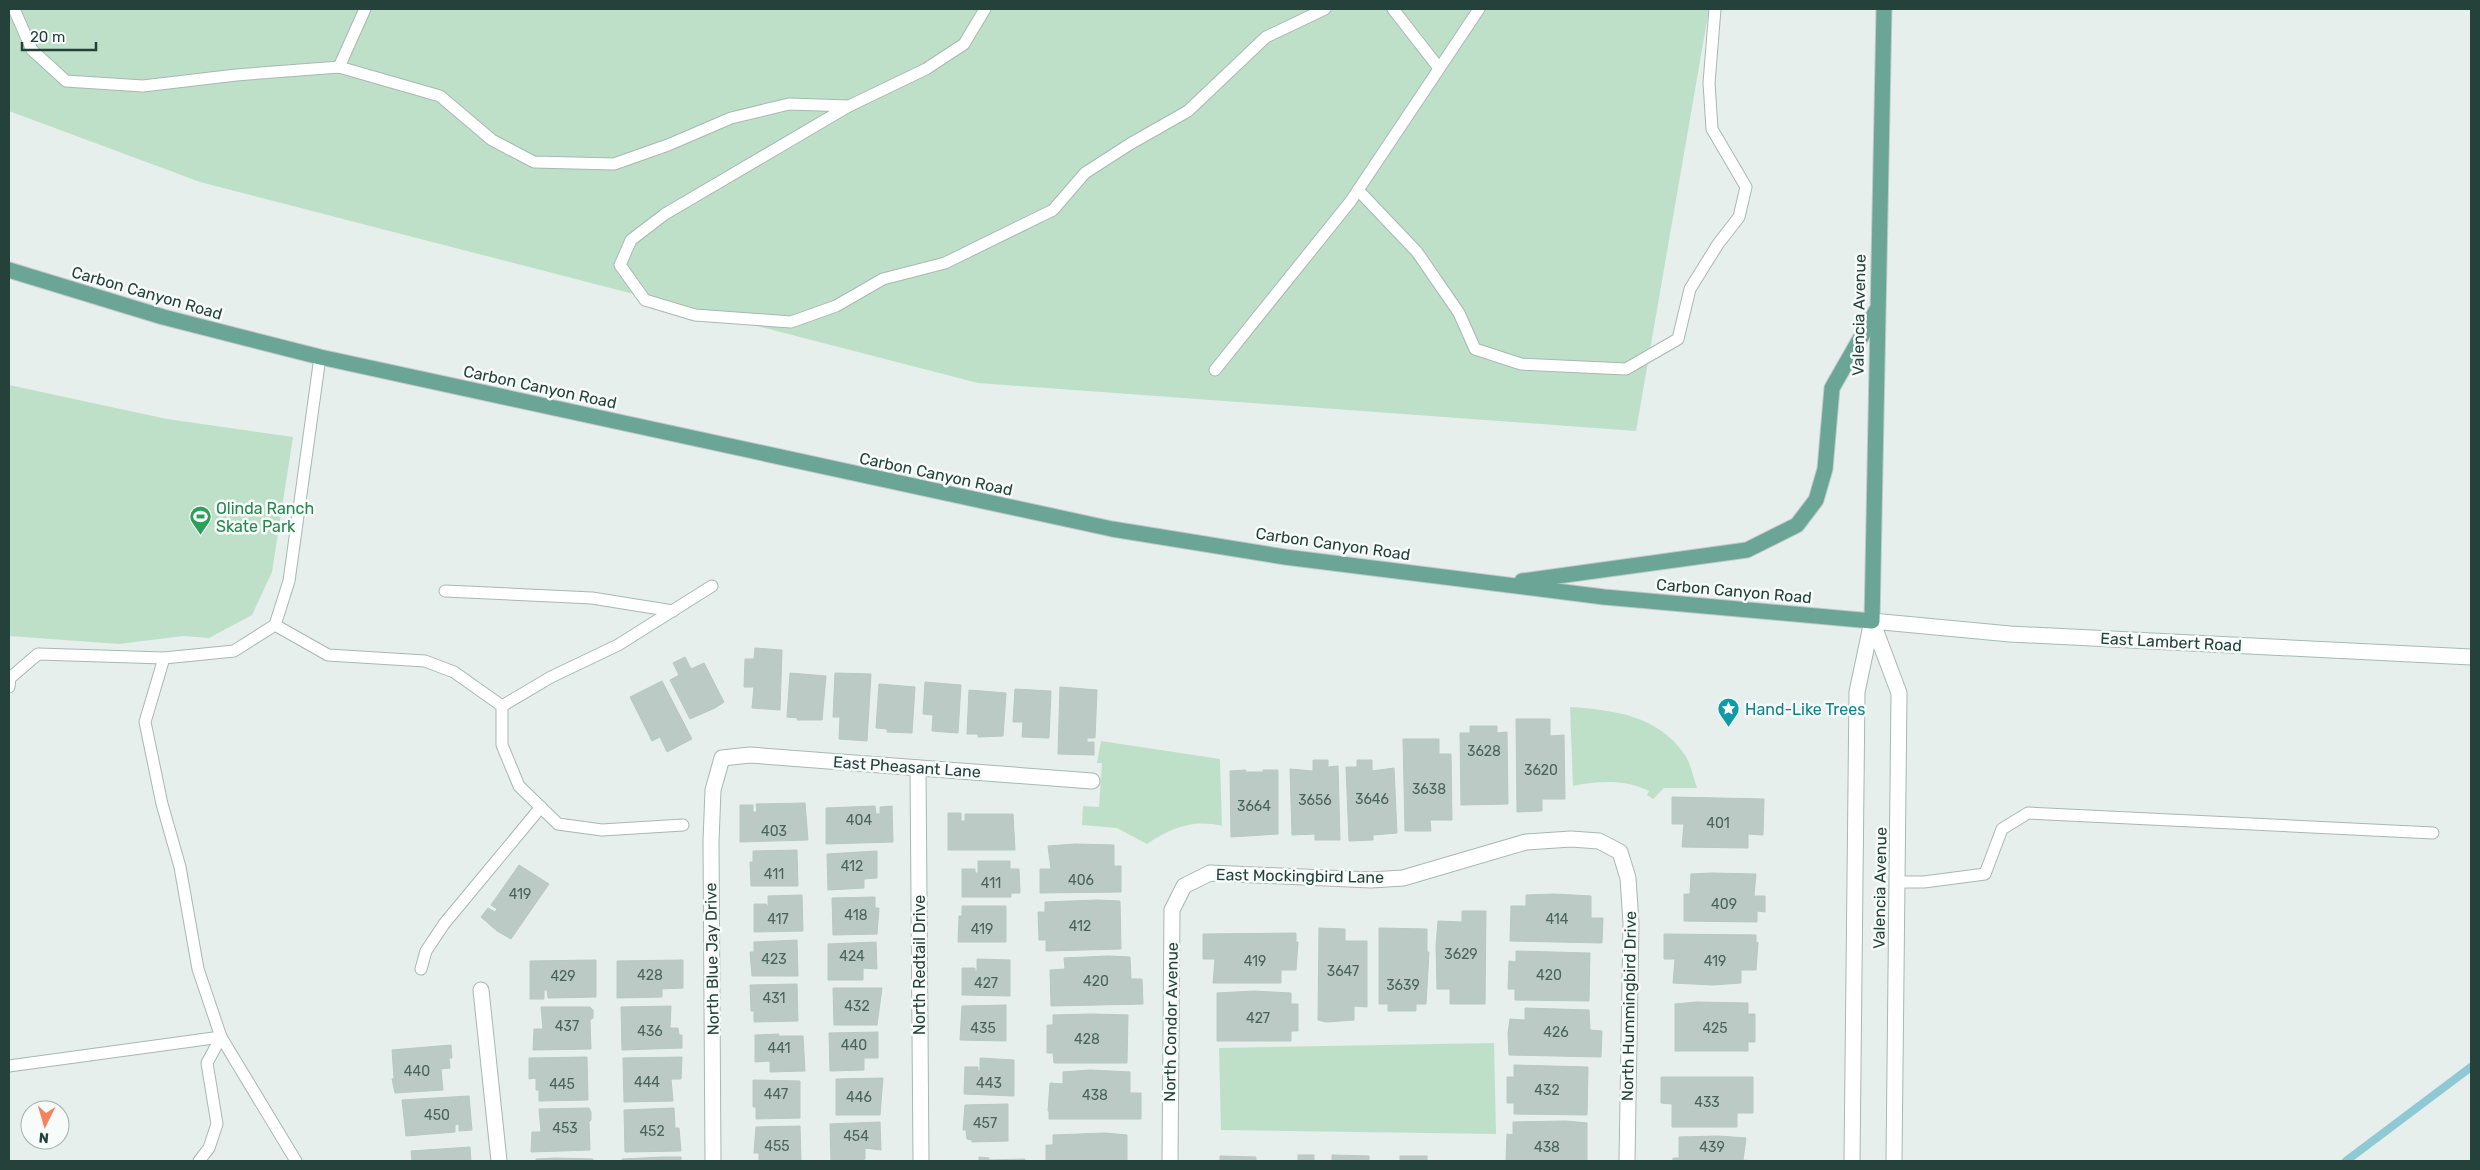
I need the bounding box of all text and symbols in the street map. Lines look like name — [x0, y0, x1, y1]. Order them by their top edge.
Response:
scale bar — [22, 20, 96, 52]
text: 20 m — [30, 28, 65, 46]
street label: Valencia Avenue — [1848, 254, 1870, 376]
street label: Carbon Canyon Road — [69, 262, 225, 324]
street label: Carbon Canyon Road — [462, 361, 618, 413]
street label: Carbon Canyon Road — [858, 448, 1014, 500]
place label: Olinda Ranch Skate Park — [216, 499, 314, 536]
sports icon: Olinda Ranch Skate Park — [188, 505, 212, 536]
street label: Carbon Canyon Road — [1254, 524, 1412, 564]
street label: Carbon Canyon Road — [1655, 575, 1813, 607]
street label: East Lambert Road — [2100, 629, 2242, 655]
place icon: Hand-Like Trees — [1717, 697, 1741, 728]
place label: Hand-Like Trees — [1745, 700, 1865, 719]
house number: 3628 — [1467, 743, 1501, 760]
street label: East Pheasant Lane — [833, 752, 981, 782]
house number: 3620 — [1524, 762, 1558, 779]
house number: 3638 — [1412, 781, 1446, 798]
house number: 3646 — [1355, 791, 1389, 808]
house number: 3656 — [1298, 792, 1332, 809]
house number: 3664 — [1237, 798, 1271, 815]
house number: 404 — [846, 812, 872, 829]
house number: 401 — [1706, 815, 1730, 832]
house number: 403 — [761, 823, 787, 840]
street label: Valencia Avenue — [1869, 827, 1891, 949]
house number: 412 — [841, 858, 863, 875]
street label: East Mockingbird Lane — [1216, 865, 1384, 887]
house number: 411 — [764, 866, 784, 883]
house number: 406 — [1068, 872, 1094, 889]
house number: 411 — [981, 875, 1001, 892]
street label: North Blue Jay Drive — [701, 882, 723, 1036]
house number: 419 — [509, 886, 531, 903]
street label: North Redtail Drive — [910, 895, 929, 1035]
house number: 409 — [1711, 896, 1737, 913]
house number: 418 — [844, 907, 868, 924]
house number: 417 — [767, 911, 789, 928]
house number: 414 — [1545, 911, 1569, 928]
street label: North Hummingbird Drive — [1618, 911, 1640, 1101]
house number: 412 — [1069, 918, 1091, 935]
house number: 419 — [971, 921, 993, 938]
street label: North Condor Avenue — [1160, 942, 1182, 1102]
house number: 3629 — [1444, 946, 1478, 963]
house number: 424 — [839, 948, 865, 965]
house number: 423 — [761, 951, 787, 968]
house number: 419 — [1244, 953, 1266, 970]
house number: 419 — [1704, 953, 1726, 970]
house number: 3647 — [1327, 963, 1359, 980]
house number: 428 — [637, 967, 663, 984]
house number: 420 — [1536, 967, 1562, 984]
house number: 429 — [550, 968, 576, 985]
house number: 420 — [1083, 973, 1109, 990]
house number: 427 — [974, 975, 998, 992]
house number: 3639 — [1386, 977, 1420, 994]
house number: 431 — [763, 990, 785, 1007]
house number: 432 — [844, 998, 870, 1015]
house number: 427 — [1246, 1010, 1270, 1027]
house number: 437 — [555, 1018, 579, 1035]
house number: 435 — [970, 1020, 996, 1037]
house number: 425 — [1702, 1020, 1728, 1037]
house number: 436 — [637, 1023, 663, 1040]
house number: 426 — [1543, 1024, 1569, 1041]
house number: 428 — [1074, 1031, 1100, 1048]
house number: 440 — [841, 1037, 867, 1054]
house number: 441 — [767, 1040, 791, 1057]
house number: 440 — [404, 1063, 430, 1080]
house number: 444 — [634, 1074, 660, 1091]
house number: 443 — [976, 1075, 1002, 1092]
house number: 445 — [549, 1076, 575, 1093]
house number: 432 — [1534, 1082, 1560, 1099]
house number: 447 — [764, 1086, 788, 1103]
house number: 438 — [1082, 1087, 1108, 1104]
house number: 446 — [846, 1089, 872, 1106]
house number: 433 — [1694, 1094, 1720, 1111]
north arrow — [20, 1100, 70, 1150]
house number: 450 — [424, 1107, 450, 1124]
house number: 457 — [973, 1115, 997, 1132]
house number: 453 — [552, 1120, 578, 1137]
house number: 452 — [639, 1123, 665, 1140]
house number: 454 — [843, 1128, 869, 1145]
text: N — [38, 1129, 50, 1146]
house number: 455 — [764, 1138, 790, 1155]
house number: 438 — [1534, 1139, 1560, 1156]
house number: 439 — [1699, 1139, 1725, 1156]

